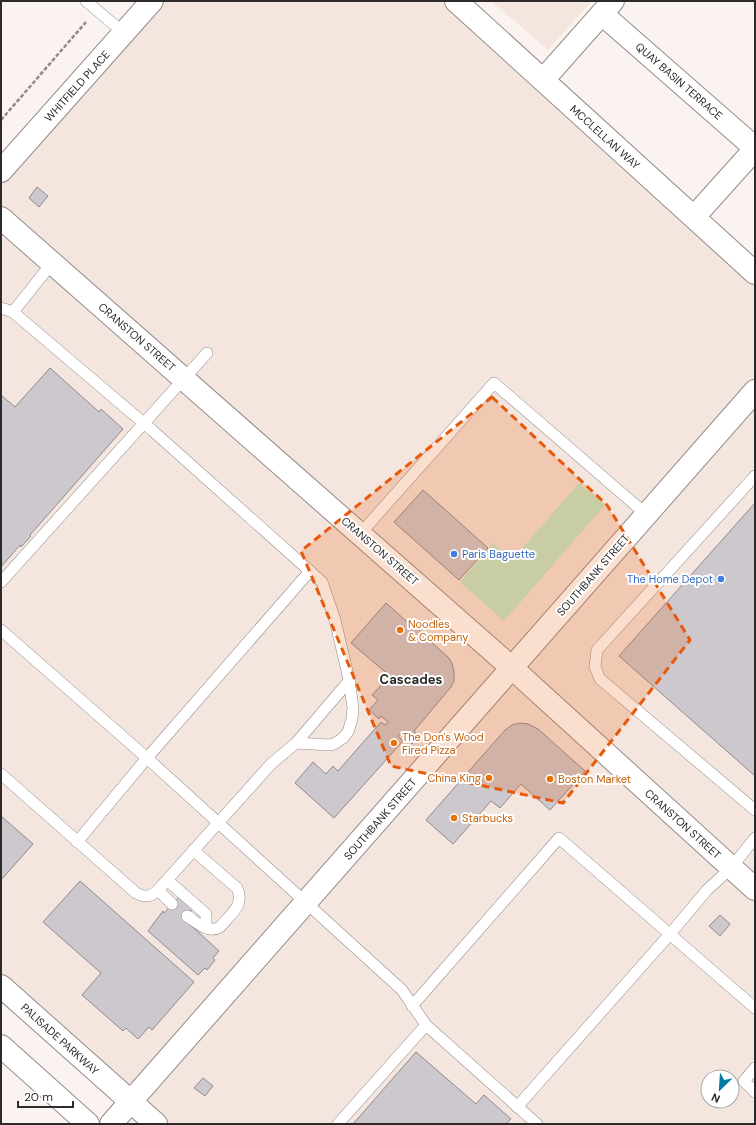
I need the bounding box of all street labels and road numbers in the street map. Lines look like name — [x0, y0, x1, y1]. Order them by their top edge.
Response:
street label: QUAY BASIN TERRACE — [633, 39, 725, 123]
street label: WHITFIELD PLACE — [41, 48, 113, 124]
street label: MCCLELLAN WAY — [567, 102, 643, 172]
street label: CRANSTON STREET — [95, 300, 179, 374]
street label: CRANSTON STREET — [338, 514, 422, 588]
street label: SOUTHBANK STREET — [554, 531, 632, 619]
street label: SOUTHBANK STREET — [341, 775, 419, 863]
street label: CRANSTON STREET — [642, 786, 724, 862]
street label: PALISADE PARKWAY — [18, 1000, 102, 1078]

